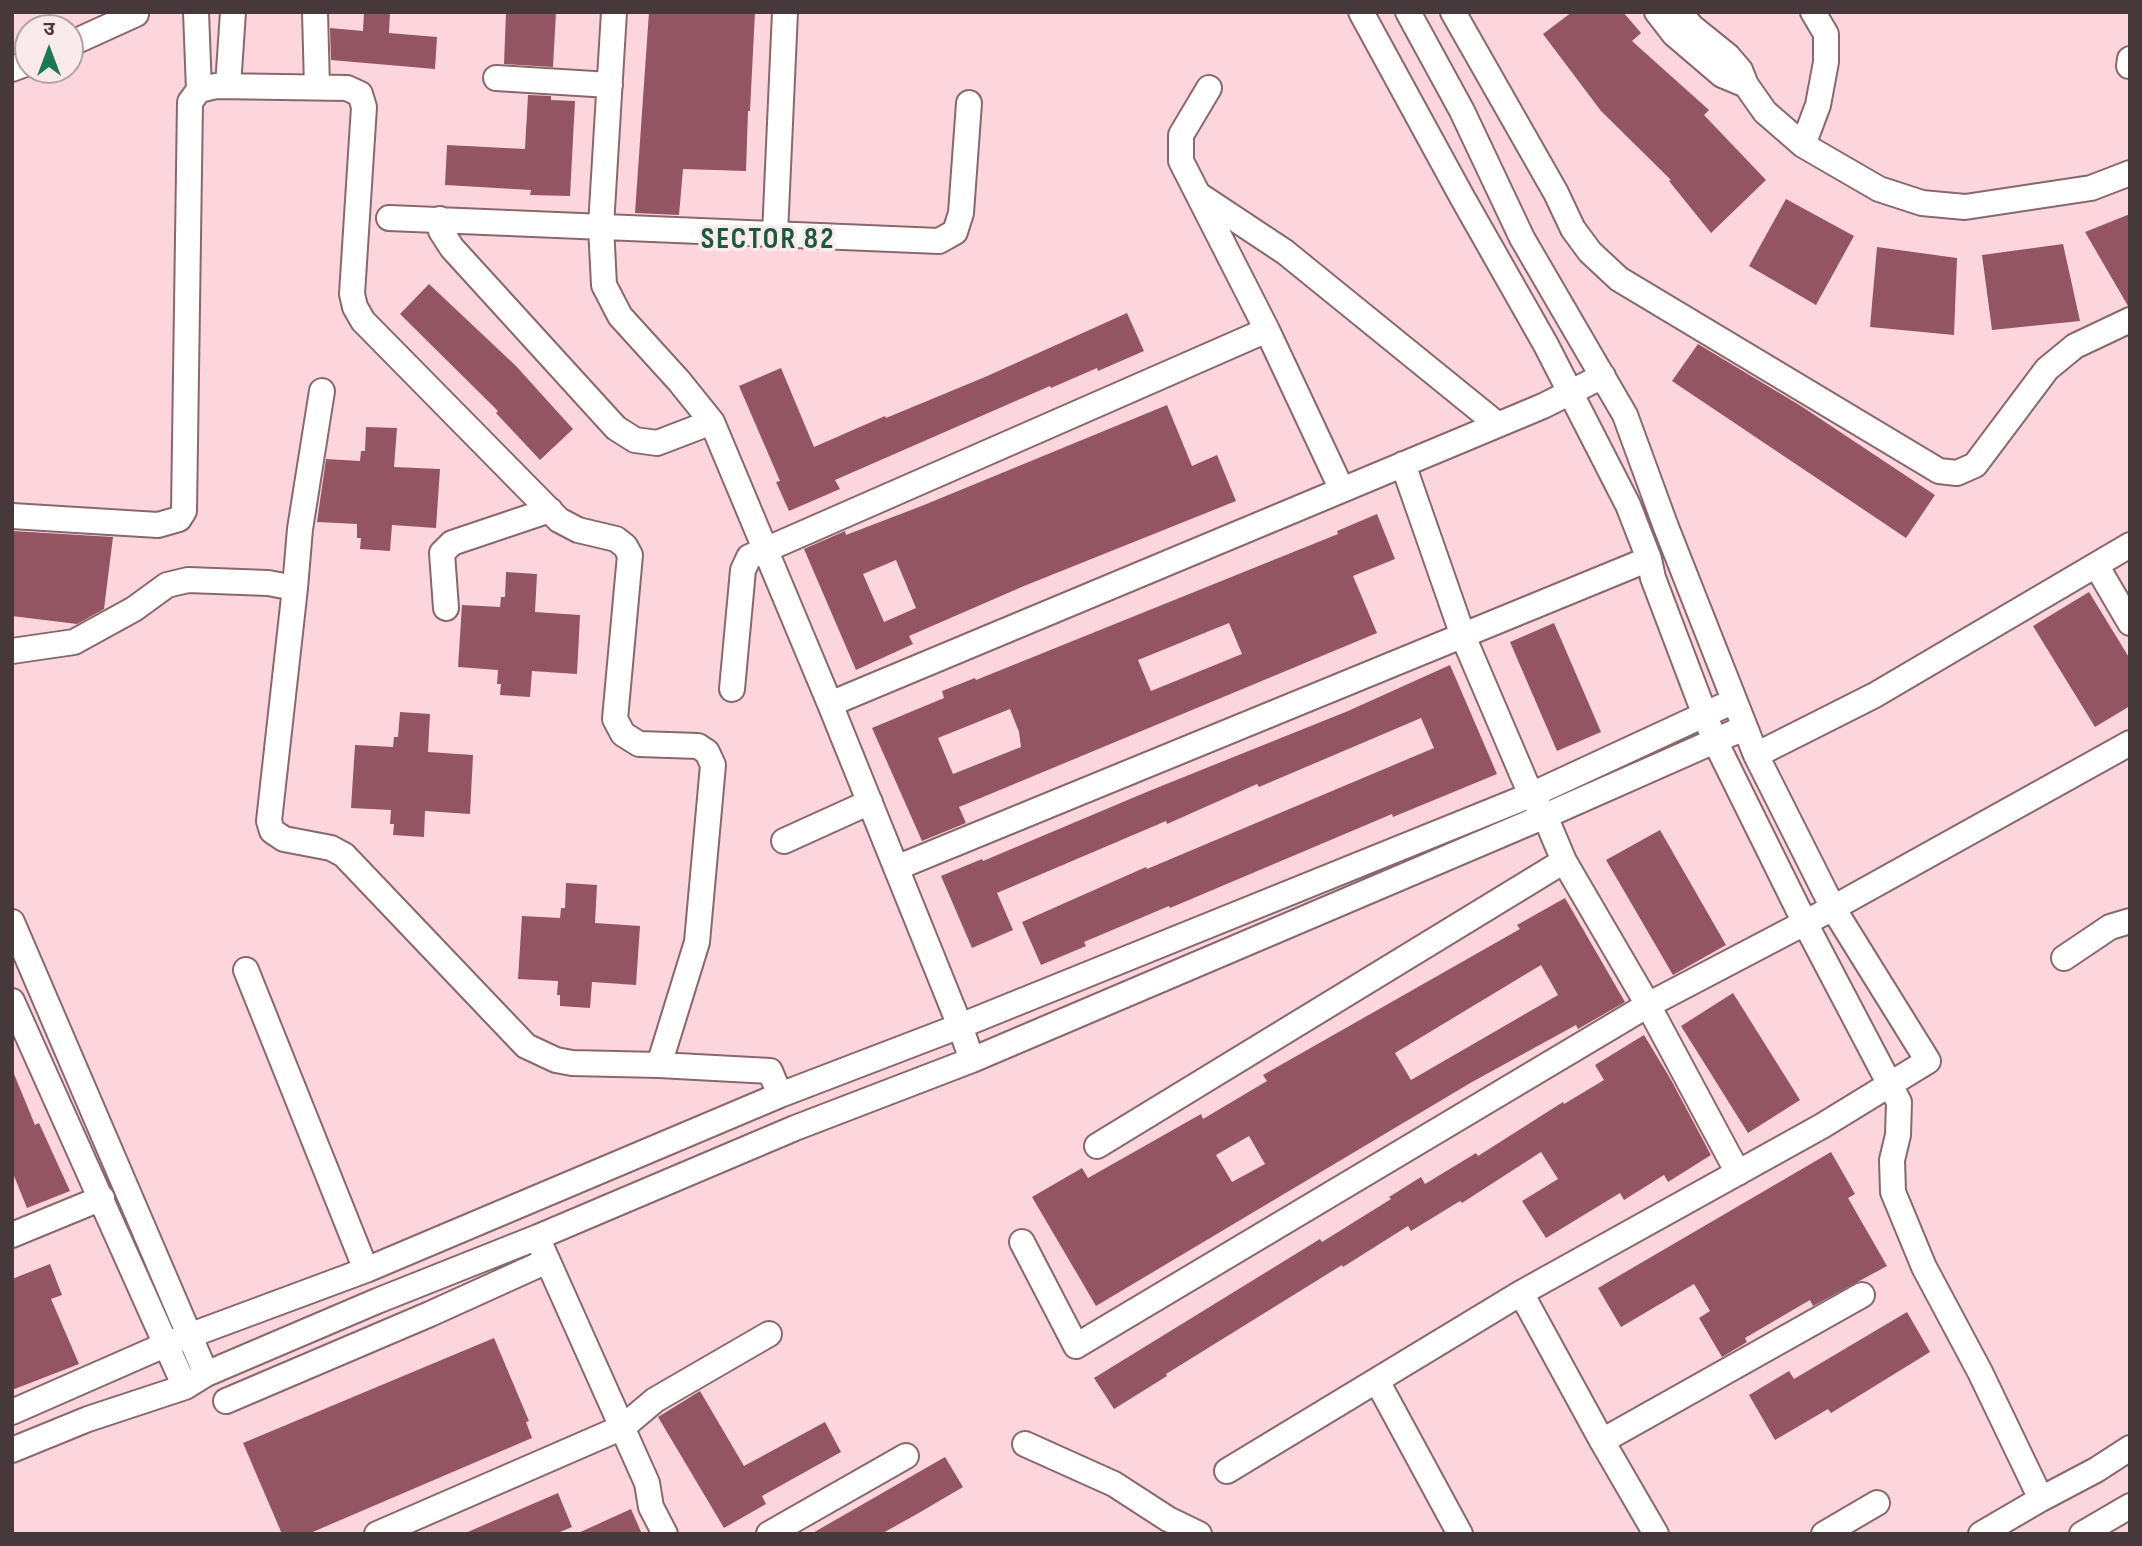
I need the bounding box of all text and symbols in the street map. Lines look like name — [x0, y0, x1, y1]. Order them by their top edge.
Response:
north arrow — [14, 14, 84, 84]
text: उ — [43, 18, 55, 41]
district label: SECTOR 82 — [702, 222, 834, 258]

